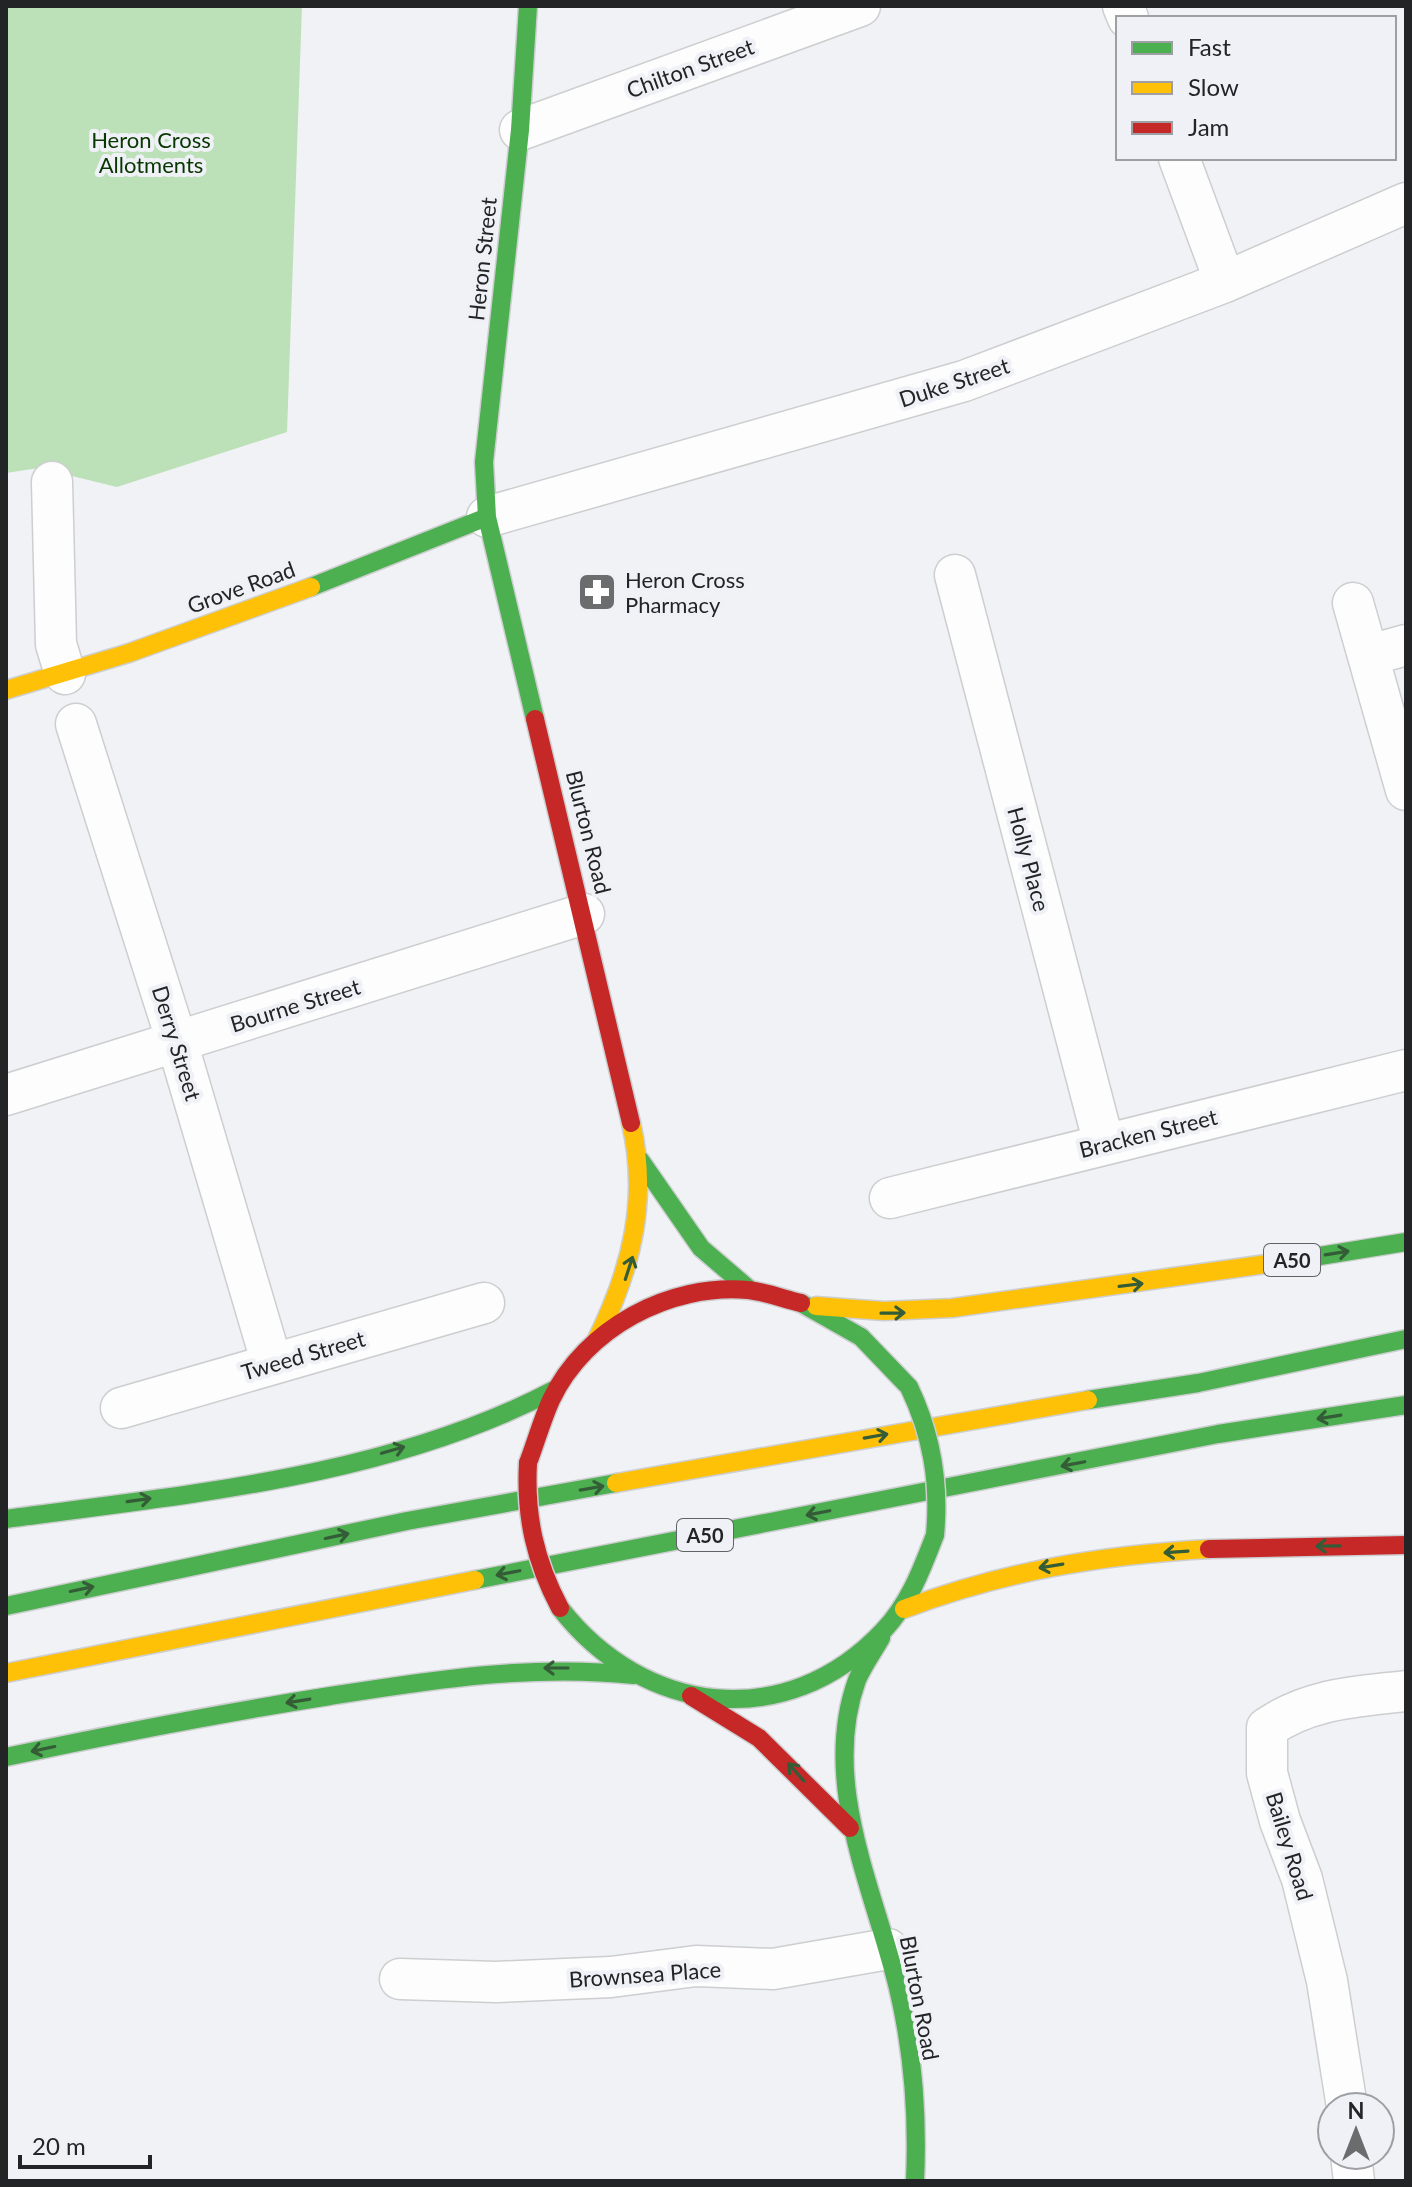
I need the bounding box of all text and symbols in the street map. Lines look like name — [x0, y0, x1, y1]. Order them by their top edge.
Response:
legend — [1116, 16, 1396, 160]
street label: Chilton Street — [623, 32, 757, 104]
text: Fast — [1188, 32, 1231, 61]
text: Slow — [1188, 72, 1239, 101]
text: Jam — [1188, 112, 1229, 141]
park label: Heron Cross Allotments — [91, 126, 211, 178]
street label: Heron Street — [462, 196, 502, 322]
street label: Duke Street — [895, 351, 1013, 413]
street label: Grove Road — [183, 555, 299, 619]
place label: Heron Cross Pharmacy — [625, 566, 745, 618]
pharmacy icon: Heron Cross Pharmacy — [576, 571, 618, 613]
street label: Blurton Road — [561, 767, 617, 897]
street label: Holly Place — [1002, 804, 1056, 914]
street label: Bourne Street — [227, 972, 363, 1038]
street label: Derry Street — [147, 982, 207, 1104]
street label: Bracken Street — [1076, 1103, 1220, 1163]
road number: A50 — [1264, 1244, 1320, 1276]
one-way arrow — [1324, 1244, 1350, 1259]
one-way arrow — [622, 1256, 637, 1281]
one-way arrow — [1118, 1277, 1143, 1292]
one-way arrow — [879, 1305, 906, 1321]
street label: Tweed Street — [238, 1324, 368, 1386]
one-way arrow — [1317, 1410, 1342, 1425]
one-way arrow — [862, 1428, 888, 1443]
one-way arrow — [380, 1442, 406, 1457]
one-way arrow — [1061, 1458, 1087, 1473]
one-way arrow — [579, 1479, 604, 1494]
one-way arrow — [125, 1492, 151, 1507]
one-way arrow — [806, 1507, 831, 1522]
road number: A50 — [677, 1519, 733, 1551]
one-way arrow — [323, 1528, 349, 1543]
one-way arrow — [1315, 1539, 1342, 1554]
one-way arrow — [1163, 1544, 1190, 1559]
one-way arrow — [1039, 1559, 1065, 1574]
one-way arrow — [495, 1566, 521, 1581]
one-way arrow — [69, 1581, 95, 1596]
one-way arrow — [543, 1661, 570, 1676]
one-way arrow — [286, 1694, 311, 1709]
one-way arrow — [30, 1742, 56, 1757]
one-way arrow — [787, 1762, 805, 1782]
street label: Bailey Road — [1261, 1788, 1319, 1904]
street label: Blurton Road — [895, 1933, 945, 2063]
street label: Brownsea Place — [568, 1955, 722, 1993]
north arrow — [1316, 2091, 1396, 2171]
text: N — [1348, 2097, 1364, 2124]
scale bar — [20, 2119, 150, 2169]
text: 20 m — [32, 2131, 86, 2160]

